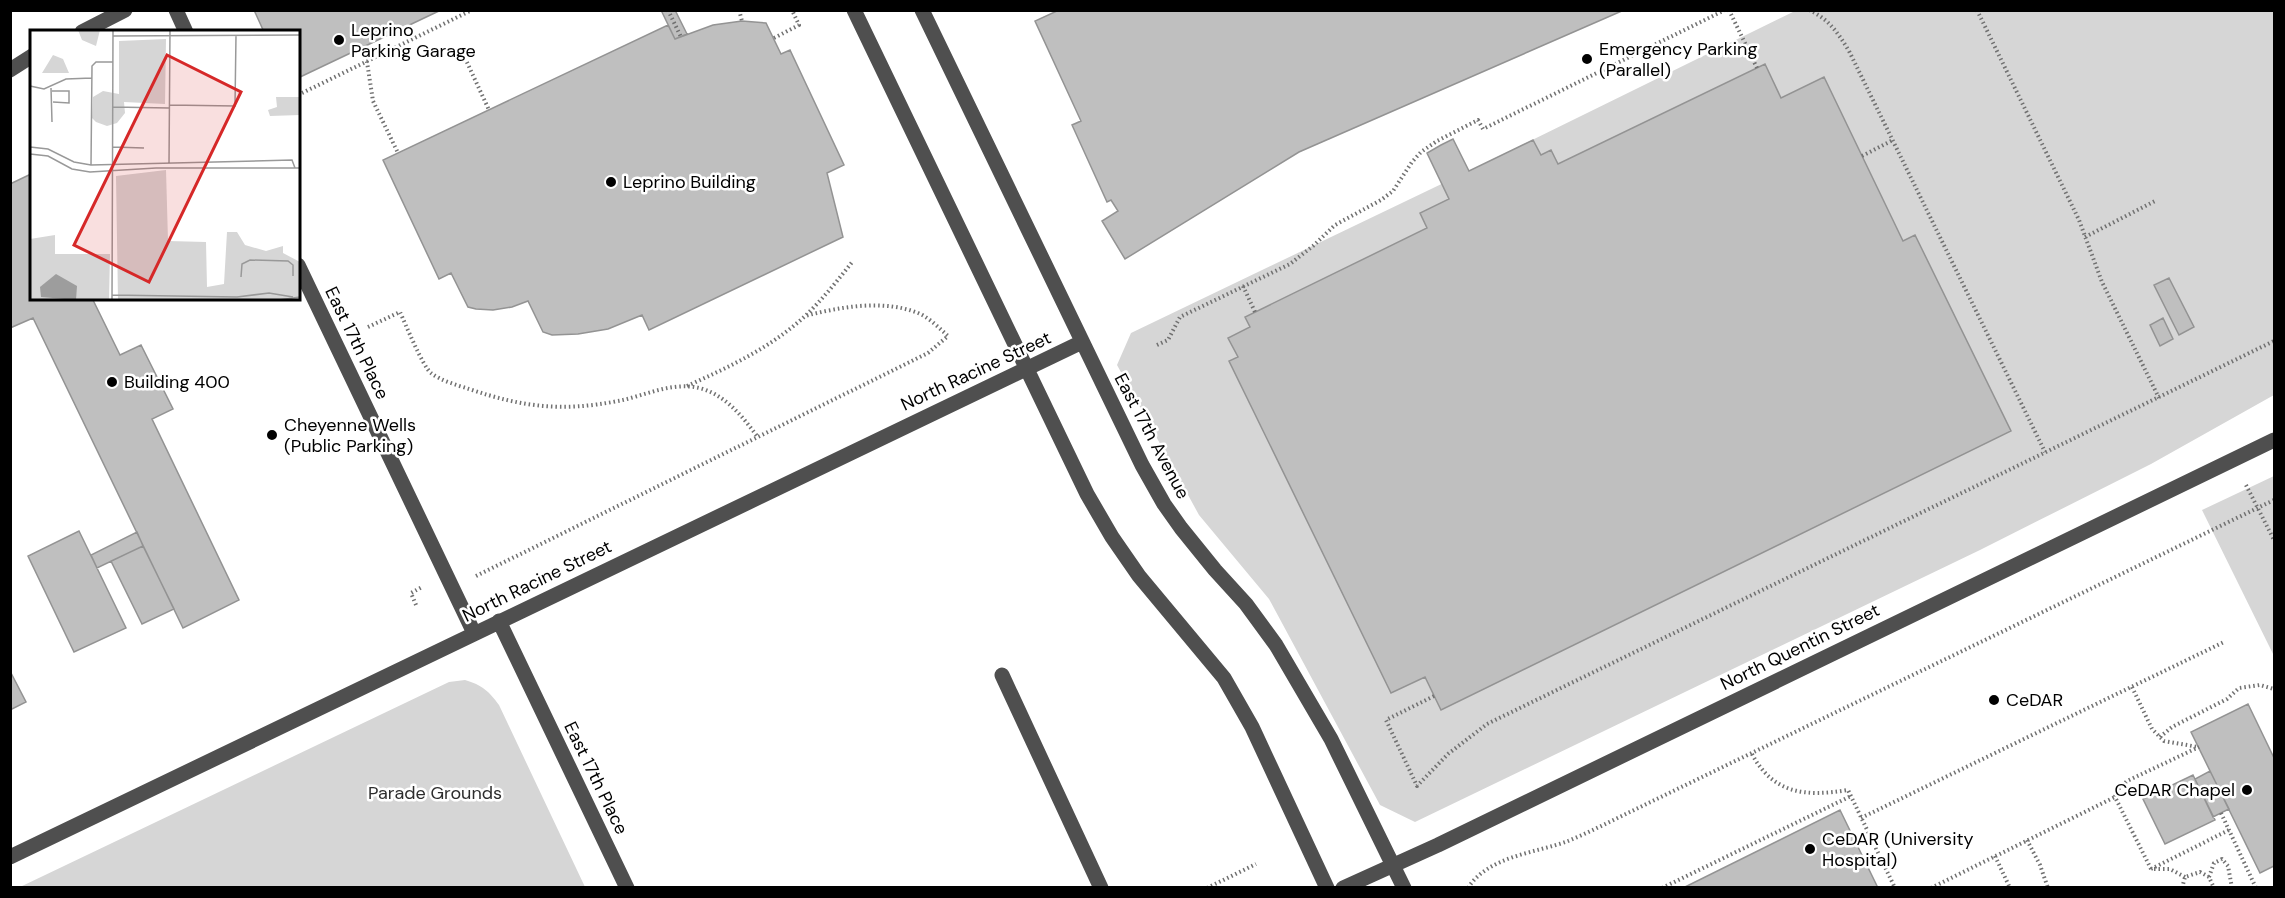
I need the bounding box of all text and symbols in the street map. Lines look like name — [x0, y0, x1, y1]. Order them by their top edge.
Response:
place label: Leprino Parking Garage — [351, 18, 476, 63]
inset map — [30, 30, 300, 300]
marker: Leprino Parking Garage — [332, 33, 346, 47]
place label: Emergency Parking (Parallel) — [1599, 37, 1757, 82]
marker: Emergency Parking (Parallel) — [1580, 52, 1594, 66]
place label: Leprino Building — [623, 170, 756, 194]
marker: Leprino Building — [604, 175, 618, 189]
street label: East 17th Place — [319, 283, 395, 403]
street label: North Racine Street — [897, 326, 1055, 416]
street label: East 17th Avenue — [1109, 369, 1195, 503]
place label: Building 400 — [124, 370, 230, 394]
marker: Building 400 — [105, 375, 119, 389]
place label: Cheyenne Wells (Public Parking) — [284, 413, 416, 458]
marker: Cheyenne Wells (Public Parking) — [265, 428, 279, 442]
street label: North Racine Street — [458, 534, 616, 628]
street label: North Quentin Street — [1716, 598, 1884, 696]
place label: CeDAR — [2006, 688, 2063, 712]
marker: CeDAR — [1987, 693, 2001, 707]
street label: East 17th Place — [558, 718, 634, 838]
place label: CeDAR Chapel — [2114, 778, 2235, 802]
park label: Parade Grounds — [368, 781, 502, 805]
marker: CeDAR Chapel — [2240, 783, 2254, 797]
place label: CeDAR (University Hospital) — [1822, 827, 1974, 872]
marker: CeDAR (University Hospital) — [1803, 842, 1817, 856]

